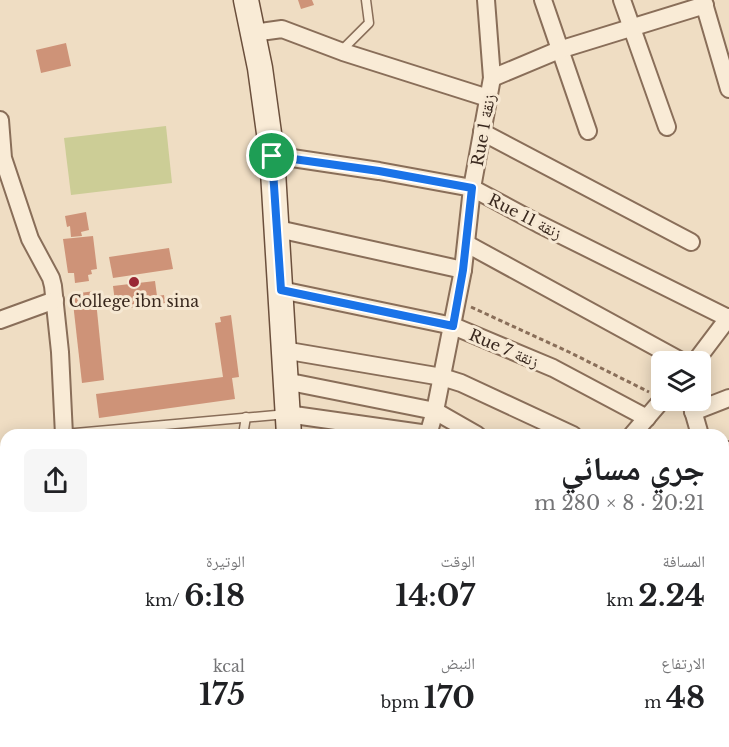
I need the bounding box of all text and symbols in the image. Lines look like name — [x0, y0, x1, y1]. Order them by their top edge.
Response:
street label: Rue 1 زنقة — [467, 92, 499, 168]
pin — [246, 130, 297, 181]
icon: arrive — [255, 139, 288, 172]
street label: Rue 11 زنقة — [485, 189, 565, 243]
marker: College ibn sina — [127, 275, 141, 289]
place label: College ibn sina — [69, 291, 199, 311]
street label: Rue 7 زنقة — [466, 324, 542, 372]
map controls — [651, 351, 711, 411]
button: layers — [651, 351, 711, 411]
text: جري مسائي — [561, 448, 705, 489]
button: share — [24, 449, 87, 512]
text: 20:21 · 8 × 280 m — [534, 491, 705, 515]
text: الوتيرة — [206, 551, 245, 571]
text: الوقت — [441, 551, 475, 571]
text: المسافة — [663, 551, 705, 571]
text: 6:18 — [184, 577, 245, 614]
text: 14:07 — [395, 577, 475, 614]
text: 2.24 — [638, 577, 705, 614]
text: /km — [145, 590, 184, 610]
text: km — [607, 590, 638, 610]
text: النبض — [441, 653, 475, 673]
text: الارتفاع — [661, 653, 705, 673]
text: kcal — [213, 656, 245, 676]
text: 175 — [199, 676, 245, 713]
text: 170 — [424, 679, 475, 716]
text: 48 — [666, 679, 705, 716]
text: bpm — [381, 692, 424, 712]
text: m — [644, 692, 666, 712]

